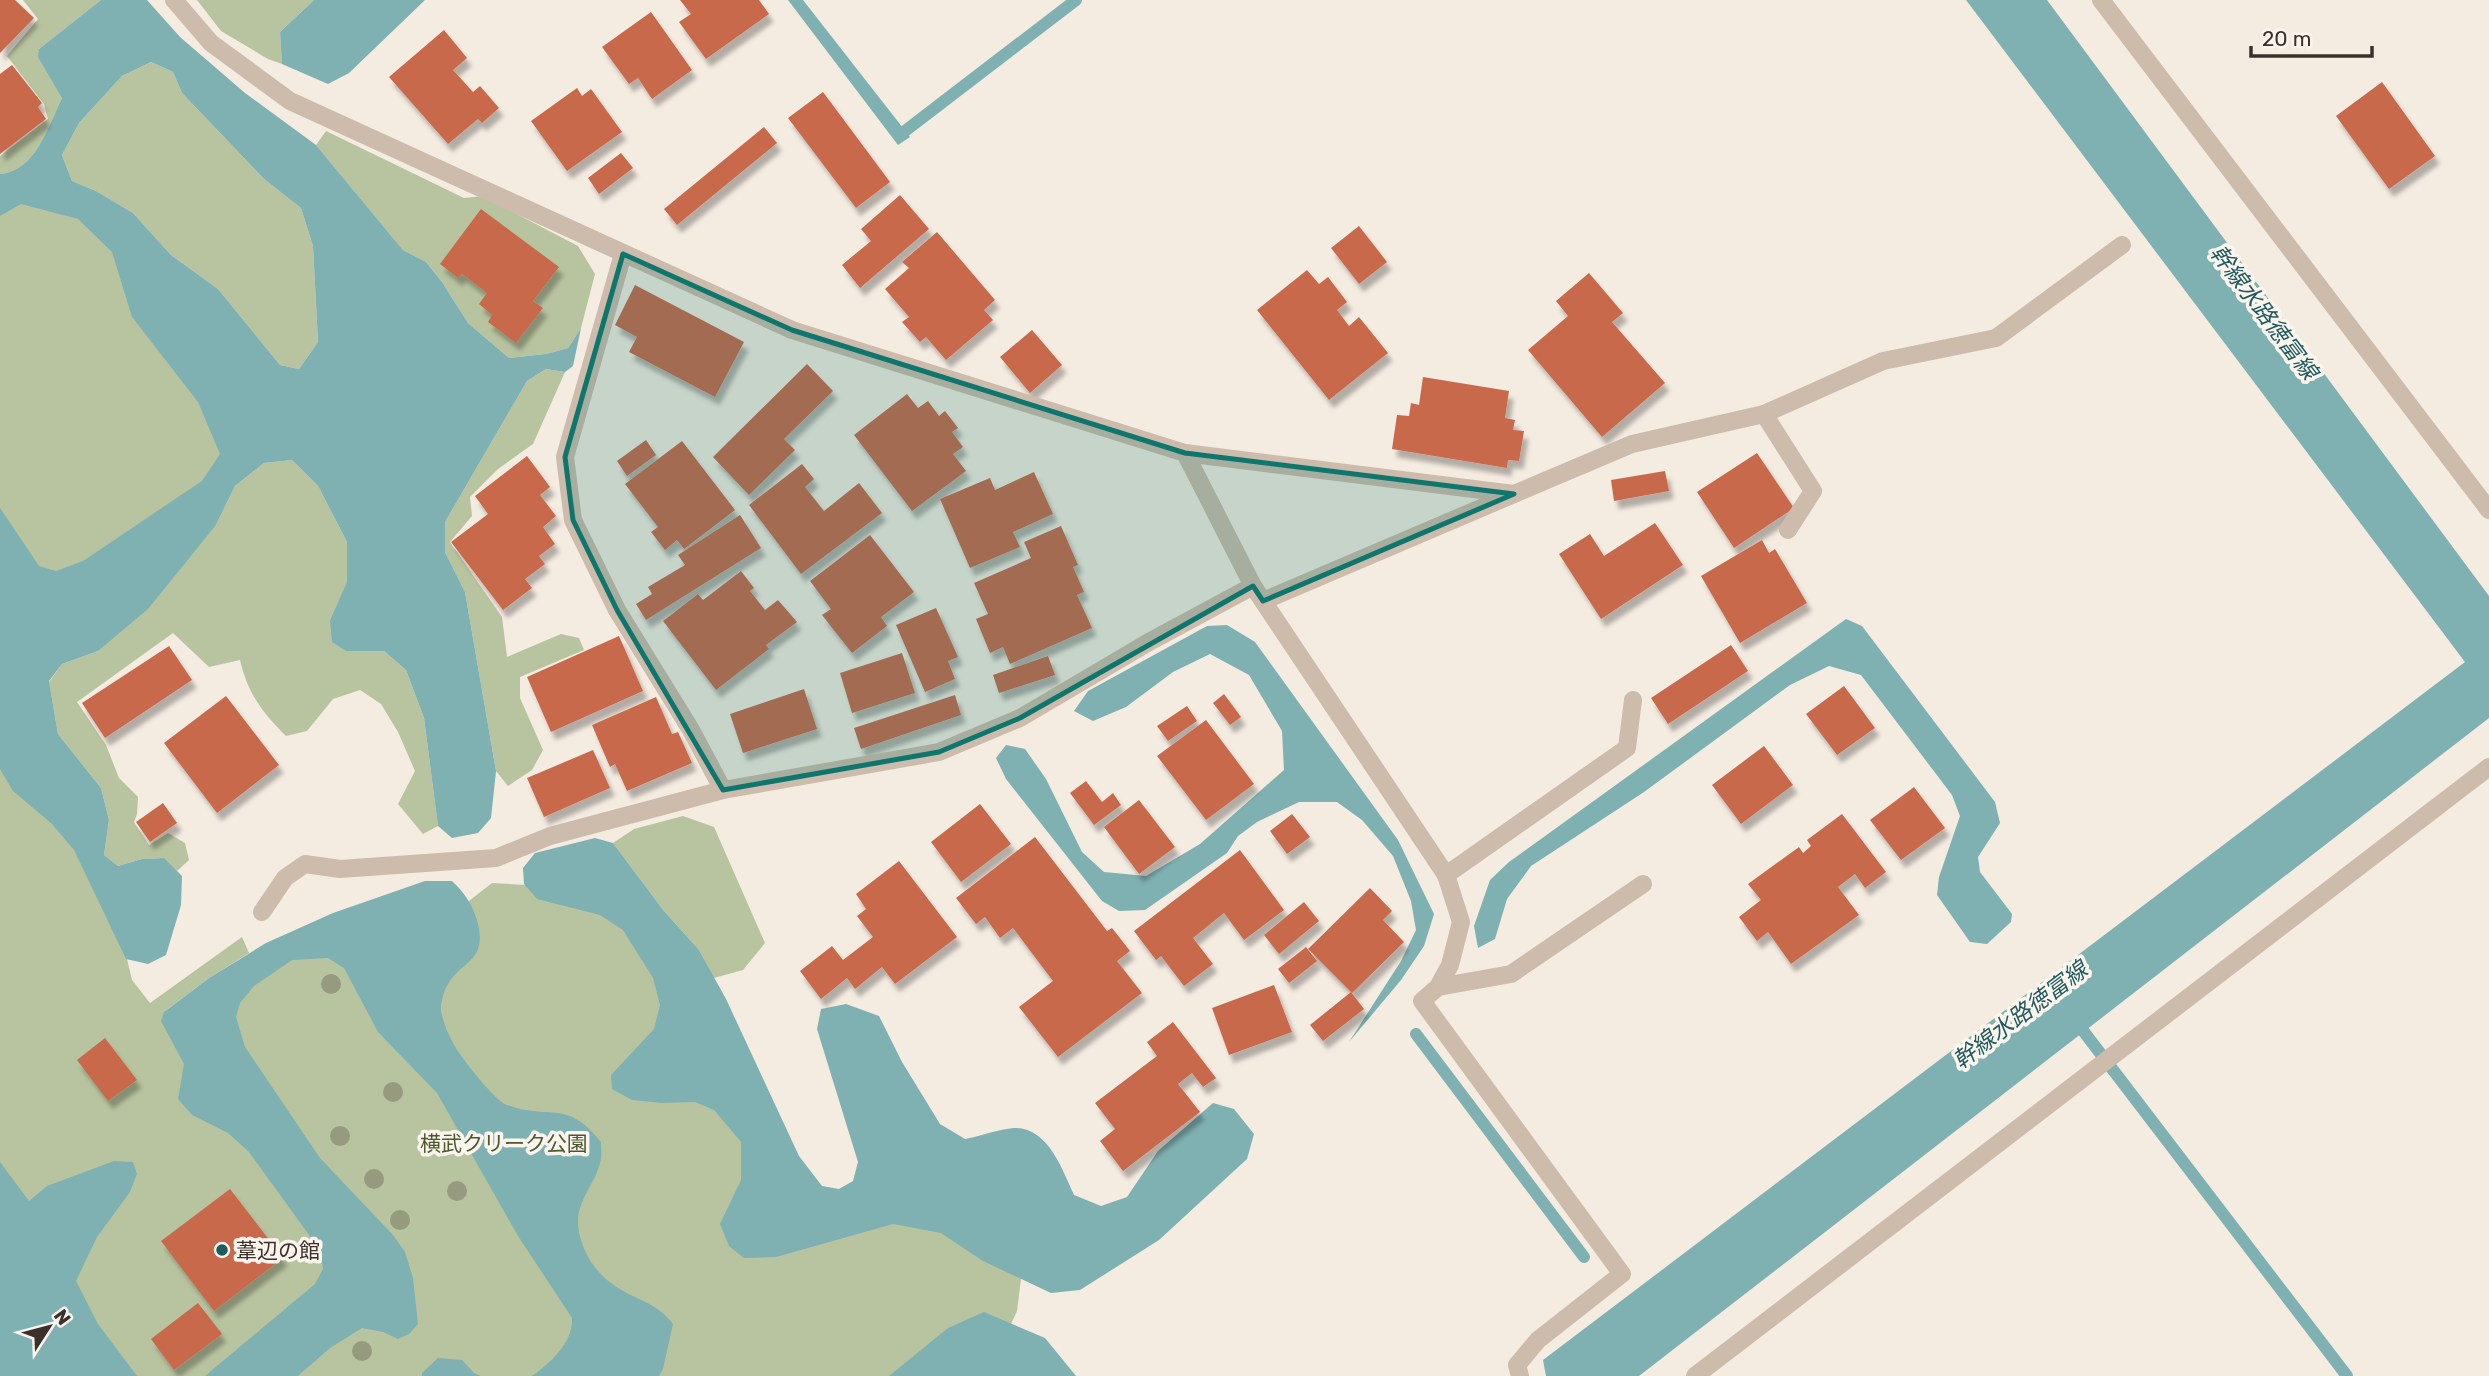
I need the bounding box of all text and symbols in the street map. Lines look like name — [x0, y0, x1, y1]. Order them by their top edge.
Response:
scale bar — [2251, 14, 2372, 58]
text: 20 m — [2262, 26, 2311, 51]
water label: 幹線水路徳富線 — [2204, 239, 2325, 387]
water label: 幹線水路徳富線 — [1947, 954, 2095, 1075]
park label: 横武クリーク公園 — [420, 1131, 588, 1156]
place label: 葦辺の館 — [236, 1238, 320, 1263]
marker: 葦辺の館 — [214, 1242, 230, 1258]
north arrow — [14, 1292, 84, 1362]
text: N — [49, 1305, 76, 1330]

